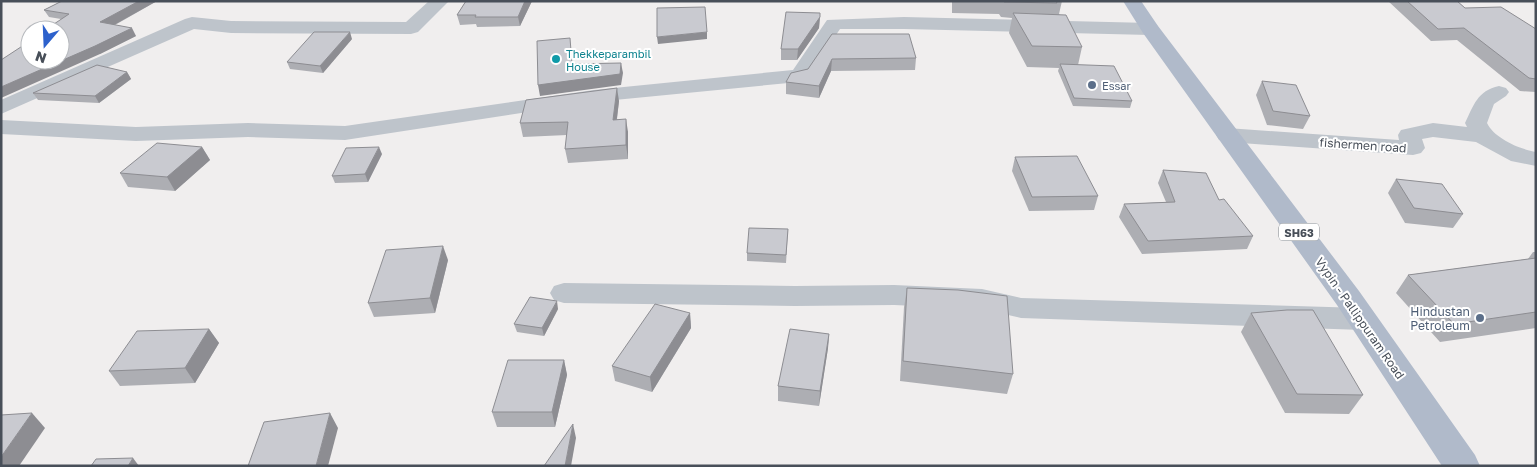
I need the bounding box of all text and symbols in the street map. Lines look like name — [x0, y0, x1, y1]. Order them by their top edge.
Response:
north arrow — [20, 20, 70, 70]
place label: Thekkeparambil House — [566, 47, 651, 73]
text: N — [33, 48, 48, 68]
marker: Thekkeparambil House — [550, 53, 562, 65]
marker: Essar — [1086, 79, 1098, 91]
place label: Essar — [1102, 79, 1132, 92]
street label: fishermen road — [1319, 134, 1407, 156]
road number: SH63 — [1279, 223, 1319, 240]
street label: Vypin - Pallippuram Road — [1312, 254, 1408, 382]
place label: Hindustan Petroleum — [1410, 304, 1470, 333]
marker: Hindustan Petroleum — [1474, 312, 1486, 324]

